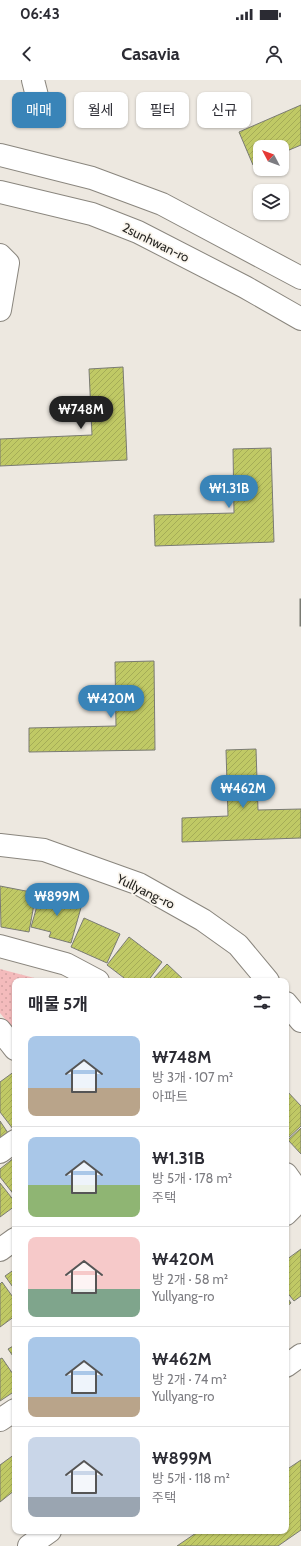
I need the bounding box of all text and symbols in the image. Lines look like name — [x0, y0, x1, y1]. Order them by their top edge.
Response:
text: 06:43 — [20, 5, 60, 23]
icon: back — [16, 43, 38, 65]
text: Casavia — [121, 43, 180, 65]
icon: person — [263, 43, 285, 65]
chip: 매매 — [12, 92, 66, 128]
chip: 월세 — [74, 92, 128, 128]
chip: 필터 — [136, 92, 189, 128]
chip: 신규 — [197, 92, 251, 128]
north arrow — [253, 140, 289, 176]
map controls — [253, 140, 289, 220]
button: layers — [253, 184, 289, 220]
street label: 2sunhwan-ro — [120, 219, 192, 265]
pin: ₩748M — [53, 396, 109, 430]
text: ₩748M — [58, 401, 104, 417]
pin: ₩1.31B — [196, 475, 262, 509]
text: ₩1.31B — [209, 480, 249, 496]
pin: ₩420M — [83, 685, 139, 719]
text: ₩420M — [87, 690, 135, 706]
pin: ₩462M — [215, 775, 271, 809]
text: ₩462M — [220, 780, 266, 796]
street label: Yullyang-ro — [114, 870, 178, 912]
pin: ₩899M — [29, 883, 85, 917]
text: ₩899M — [34, 888, 80, 904]
icon: filters — [251, 991, 273, 1013]
text: 매물 5개 — [28, 994, 88, 1014]
text: ₩748M — [152, 1047, 212, 1067]
icon: home — [60, 1052, 108, 1100]
text: 방 3개 · 107 m² — [152, 1069, 233, 1085]
text: 아파트 — [152, 1088, 188, 1104]
text: ₩1.31B — [152, 1148, 205, 1168]
icon: home — [60, 1153, 108, 1201]
text: 방 5개 · 178 m² — [152, 1170, 232, 1186]
text: 주택 — [152, 1189, 176, 1205]
text: ₩420M — [152, 1249, 214, 1269]
icon: home — [60, 1253, 108, 1301]
text: 방 2개 · 58 m² — [152, 1271, 228, 1287]
text: Yullyang-ro — [152, 1288, 214, 1304]
text: ₩462M — [152, 1349, 212, 1369]
icon: home — [60, 1353, 108, 1401]
text: 방 2개 · 74 m² — [152, 1371, 227, 1387]
text: Yullyang-ro — [152, 1388, 214, 1404]
text: ₩899M — [152, 1448, 212, 1468]
icon: home — [60, 1453, 108, 1501]
text: 방 5개 · 118 m² — [152, 1470, 230, 1486]
text: 주택 — [152, 1489, 176, 1505]

